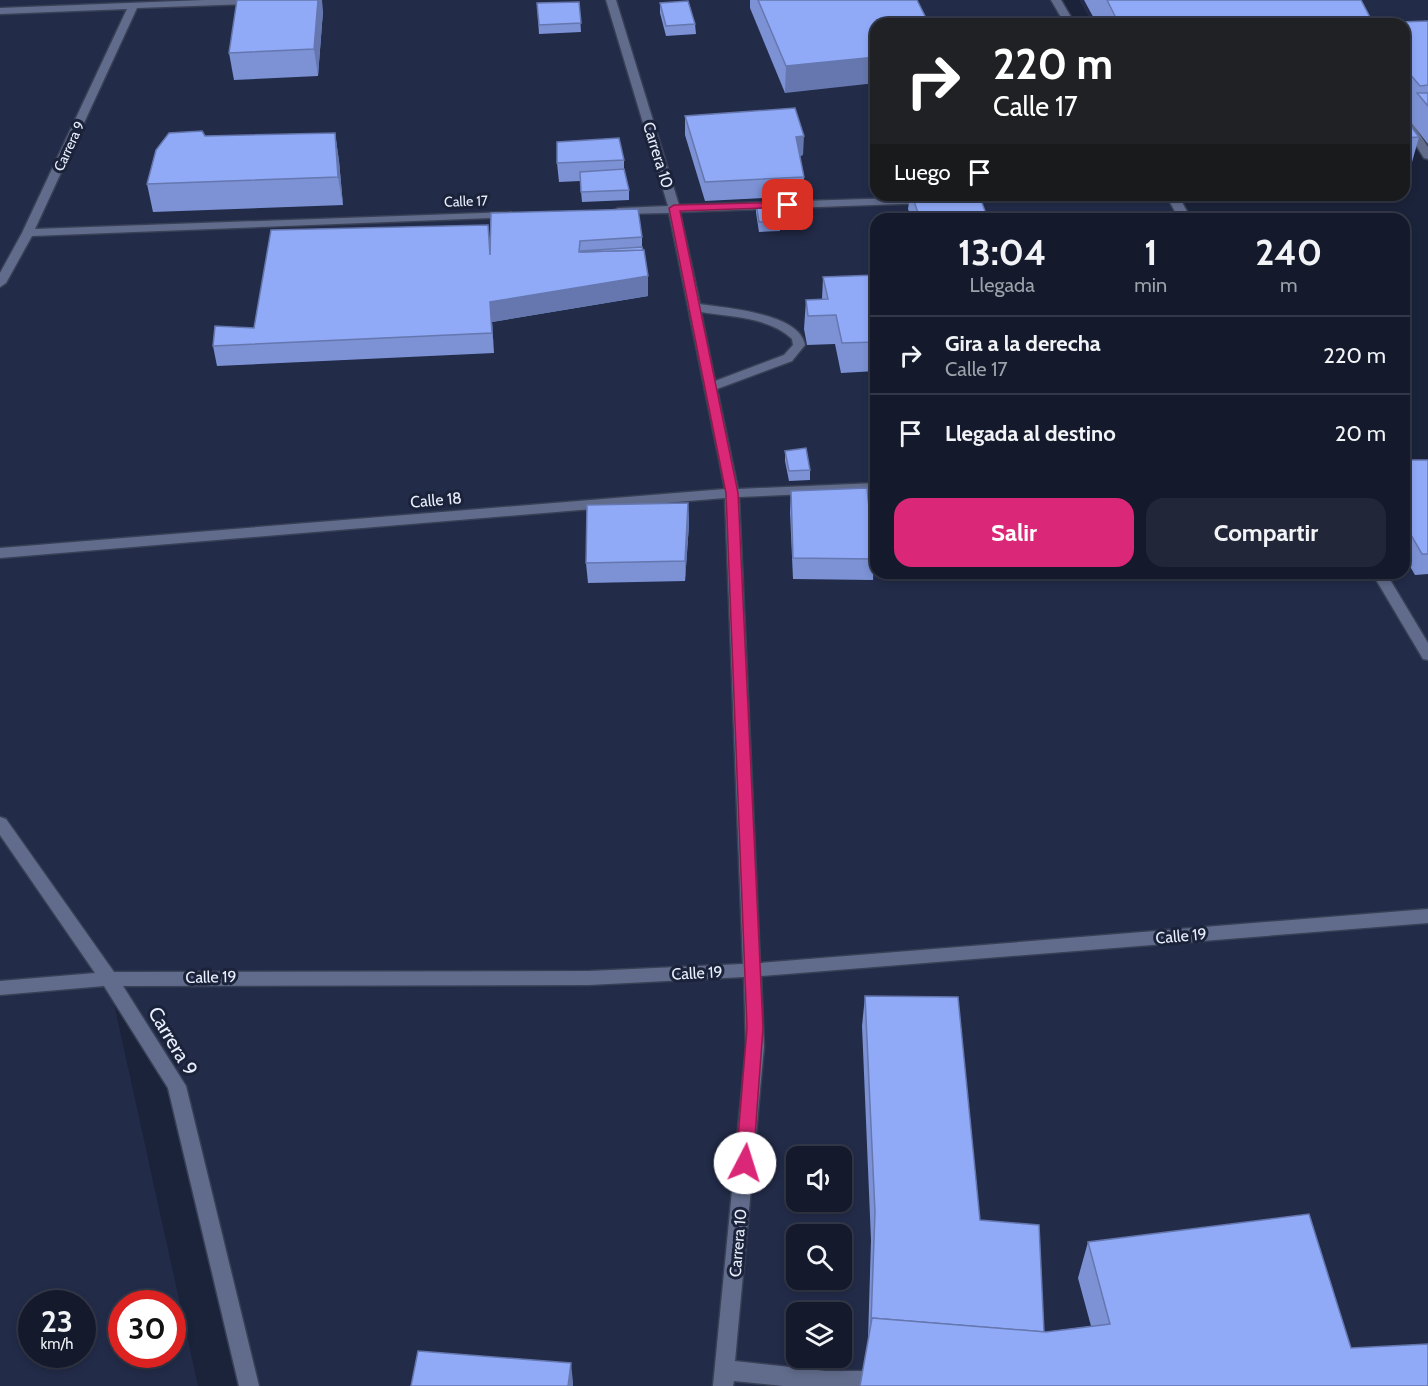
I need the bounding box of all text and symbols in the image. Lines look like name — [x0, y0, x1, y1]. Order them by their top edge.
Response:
text: 220 m — [993, 38, 1113, 90]
icon: right — [894, 42, 972, 120]
text: Calle 17 — [993, 90, 1077, 123]
street label: Carrera 9 — [50, 118, 88, 174]
street label: Carrera 10 — [639, 120, 677, 190]
icon: arrive — [963, 156, 996, 189]
text: Luego — [894, 159, 951, 186]
pin — [762, 179, 813, 230]
icon: arrive — [771, 188, 804, 221]
street label: Calle 17 — [444, 191, 488, 211]
text: 13:04 — [958, 230, 1046, 274]
text: 1 — [1144, 230, 1157, 274]
text: 240 — [1255, 230, 1322, 274]
text: Llegada — [970, 273, 1035, 297]
text: min — [1134, 273, 1167, 297]
text: m — [1280, 273, 1297, 297]
text: Gira a la derecha — [945, 330, 1101, 357]
icon: right — [894, 339, 927, 372]
text: 220 m — [1323, 342, 1386, 369]
text: Calle 17 — [945, 357, 1008, 381]
icon: arrive — [894, 417, 927, 450]
text: Llegada al destino — [945, 420, 1116, 447]
text: 20 m — [1335, 420, 1386, 447]
street label: Calle 18 — [409, 488, 463, 512]
button: Salir — [894, 498, 1134, 567]
button: Compartir — [1146, 498, 1386, 567]
street label: Calle 19 — [1155, 924, 1207, 948]
street label: Calle 19 — [671, 962, 723, 984]
street label: Calle 19 — [185, 967, 237, 987]
street label: Carrera 9 — [143, 1002, 203, 1080]
position arrow — [713, 1131, 777, 1195]
map controls — [786, 1146, 852, 1368]
button: sound — [786, 1146, 852, 1212]
street label: Carrera 10 — [726, 1208, 750, 1278]
button: search — [786, 1224, 852, 1290]
speed limit sign: 30 — [108, 1290, 186, 1368]
button: layers — [786, 1302, 852, 1368]
text: 23 — [41, 1303, 73, 1340]
text: km/h — [41, 1335, 73, 1353]

